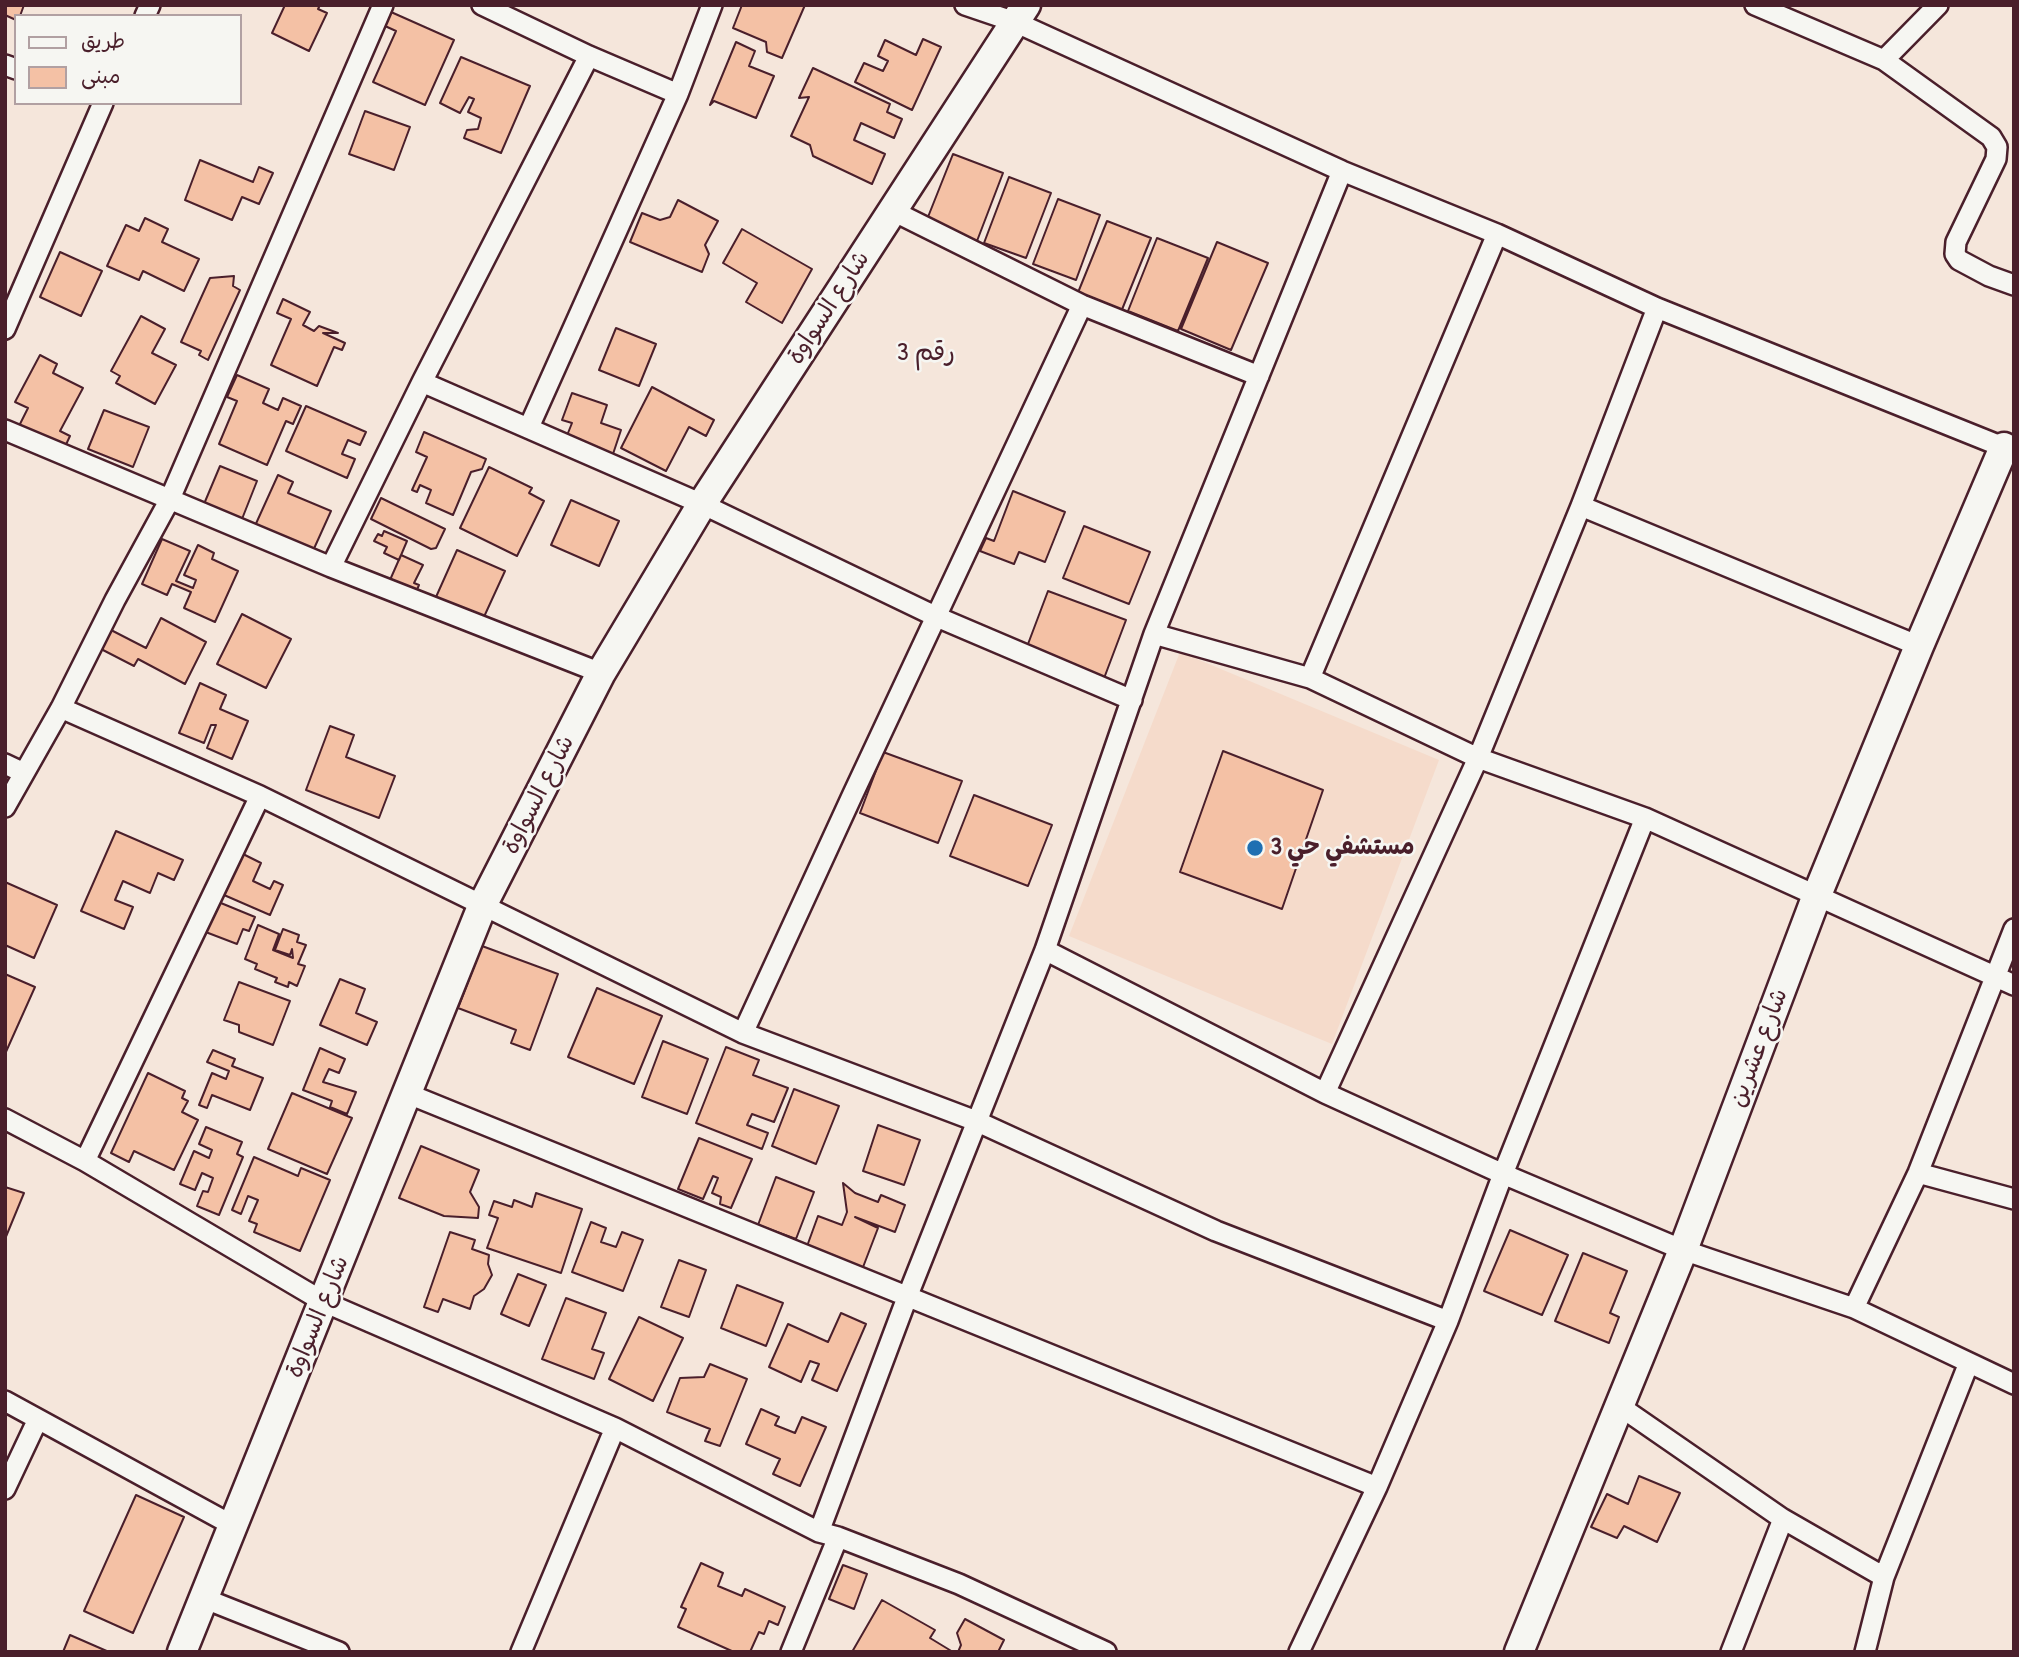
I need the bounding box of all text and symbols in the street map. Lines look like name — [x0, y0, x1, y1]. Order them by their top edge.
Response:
legend — [14, 14, 242, 105]
text: طريق — [81, 26, 125, 55]
text: مبنى — [81, 61, 120, 90]
street label: شارع السواوة — [782, 246, 876, 370]
district label: رقم 3 — [897, 337, 955, 369]
street label: شارع السواوة — [497, 731, 581, 859]
place label: مستشفي حي 3 — [1271, 834, 1414, 862]
marker: مستشفي حي 3 — [1245, 838, 1265, 858]
street label: شارع عشرين — [1723, 985, 1795, 1111]
street label: شارع السواوة — [280, 1252, 356, 1382]

